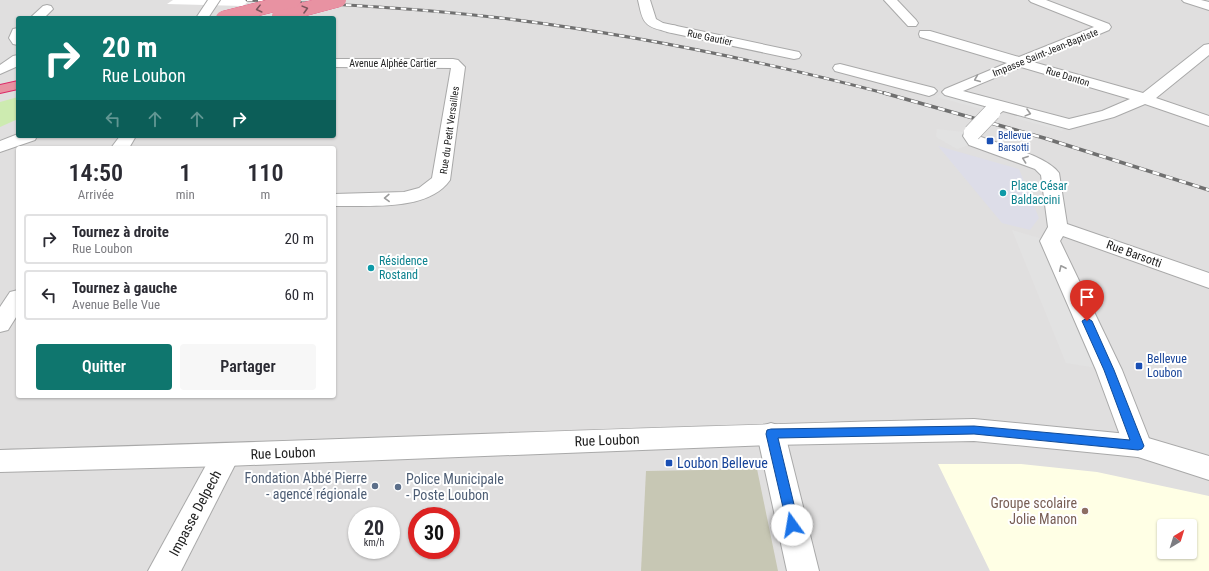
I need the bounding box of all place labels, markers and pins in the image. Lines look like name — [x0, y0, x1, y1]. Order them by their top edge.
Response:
place label: Bellevue Barsotti — [998, 130, 1031, 153]
marker: Bellevue Barsotti — [985, 136, 995, 146]
place label: Place César Baldaccini — [1011, 179, 1068, 207]
marker: Place César Baldaccini — [998, 188, 1008, 198]
place label: Résidence Rostand — [379, 254, 428, 282]
marker: Résidence Rostand — [366, 263, 376, 273]
pin — [1070, 280, 1104, 321]
place label: Bellevue Loubon — [1147, 352, 1187, 380]
marker: Bellevue Loubon — [1134, 361, 1144, 371]
place label: Loubon Bellevue — [677, 455, 768, 471]
marker: Loubon Bellevue — [664, 458, 674, 468]
place label: Fondation Abbé Pierre - agencé régionale — [244, 470, 367, 502]
place label: Police Municipale - Poste Loubon — [406, 471, 504, 503]
marker: Fondation Abbé Pierre - agencé régionale — [370, 481, 380, 491]
marker: Police Municipale - Poste Loubon — [393, 482, 403, 492]
place label: Groupe scolaire Jolie Manon — [990, 495, 1077, 527]
marker: Groupe scolaire Jolie Manon — [1080, 506, 1090, 516]

